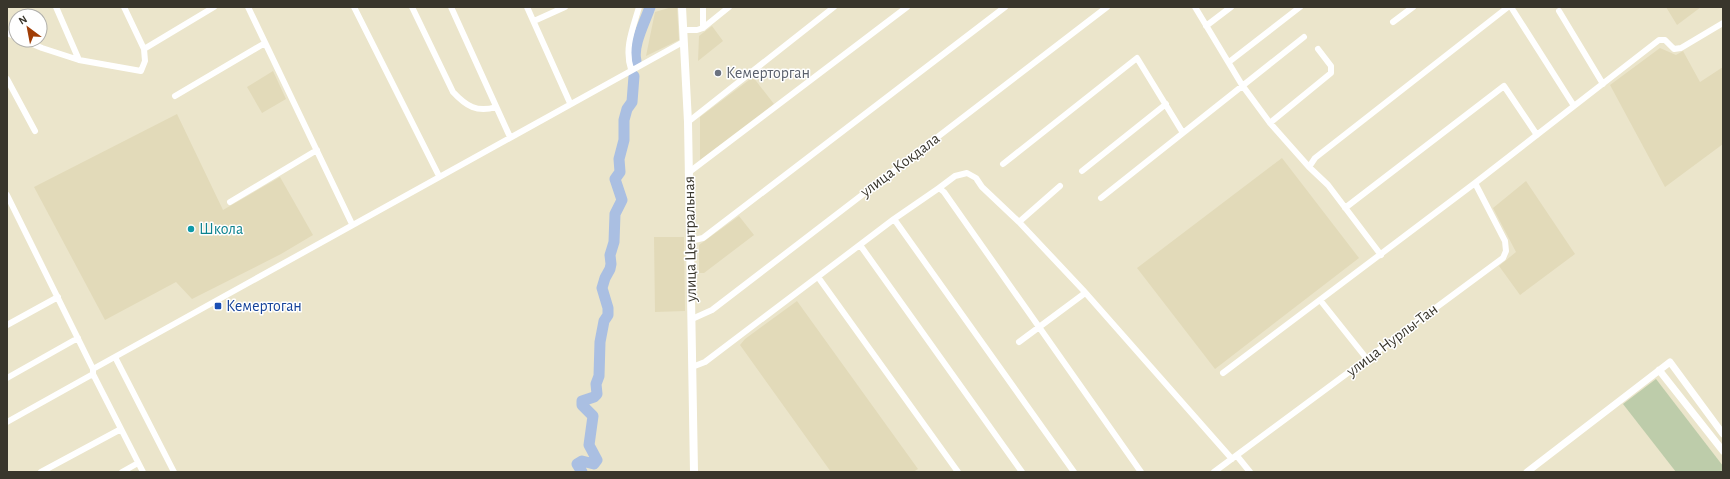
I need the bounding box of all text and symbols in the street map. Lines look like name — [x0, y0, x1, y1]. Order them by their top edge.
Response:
north arrow — [8, 8, 48, 48]
text: N — [17, 13, 29, 27]
place label: Кемерторган — [726, 65, 810, 81]
marker: Кемерторган — [713, 68, 723, 78]
street label: улица Кокдала — [857, 130, 943, 201]
street label: улица Центральная — [681, 176, 700, 303]
place label: Школа — [199, 221, 243, 237]
marker: Школа — [186, 224, 196, 234]
place label: Кемертоган — [226, 298, 302, 314]
marker: Кемертоган — [213, 301, 223, 311]
street label: улица Нурлы-Тан — [1343, 301, 1441, 381]

